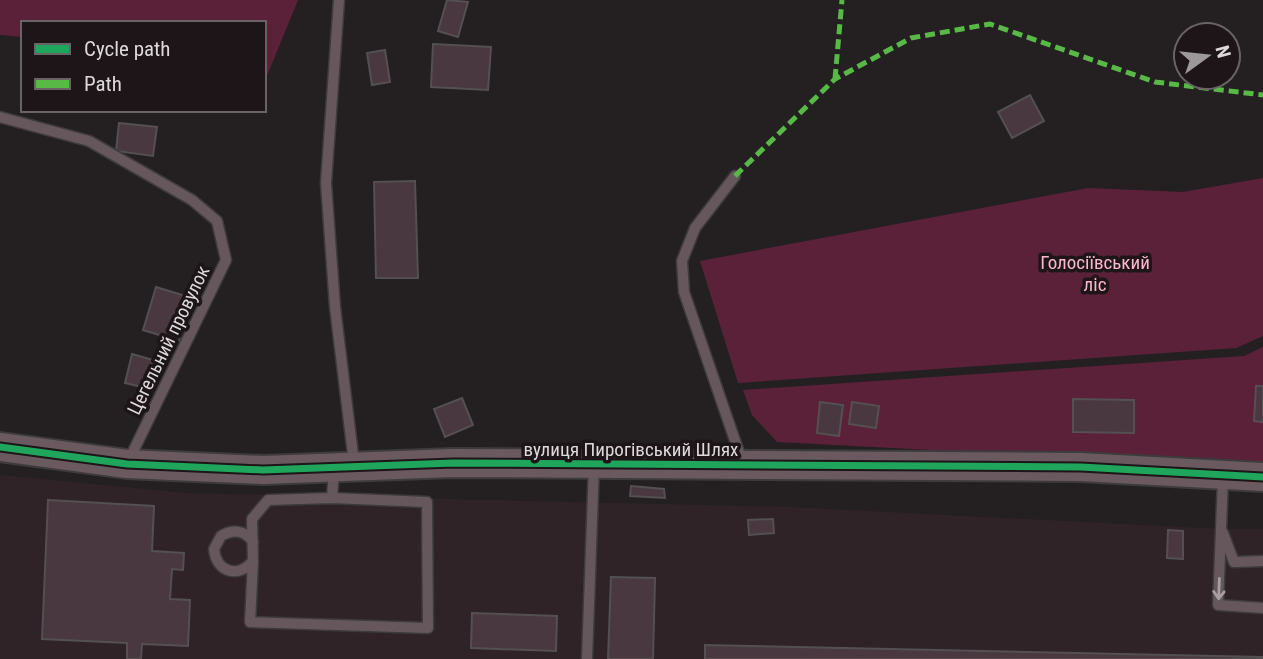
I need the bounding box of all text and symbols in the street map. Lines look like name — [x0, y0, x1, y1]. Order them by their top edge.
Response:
legend — [21, 21, 266, 112]
north arrow — [1172, 21, 1242, 91]
text: Cycle path — [84, 37, 170, 61]
text: N — [1210, 43, 1236, 60]
text: Path — [84, 72, 122, 96]
park label: Голосіївський ліс — [1040, 251, 1150, 296]
street label: Цегельний провулок — [122, 262, 215, 418]
street label: вулиця Пирогівський Шлях — [524, 438, 738, 461]
one-way arrow — [1212, 578, 1225, 601]

